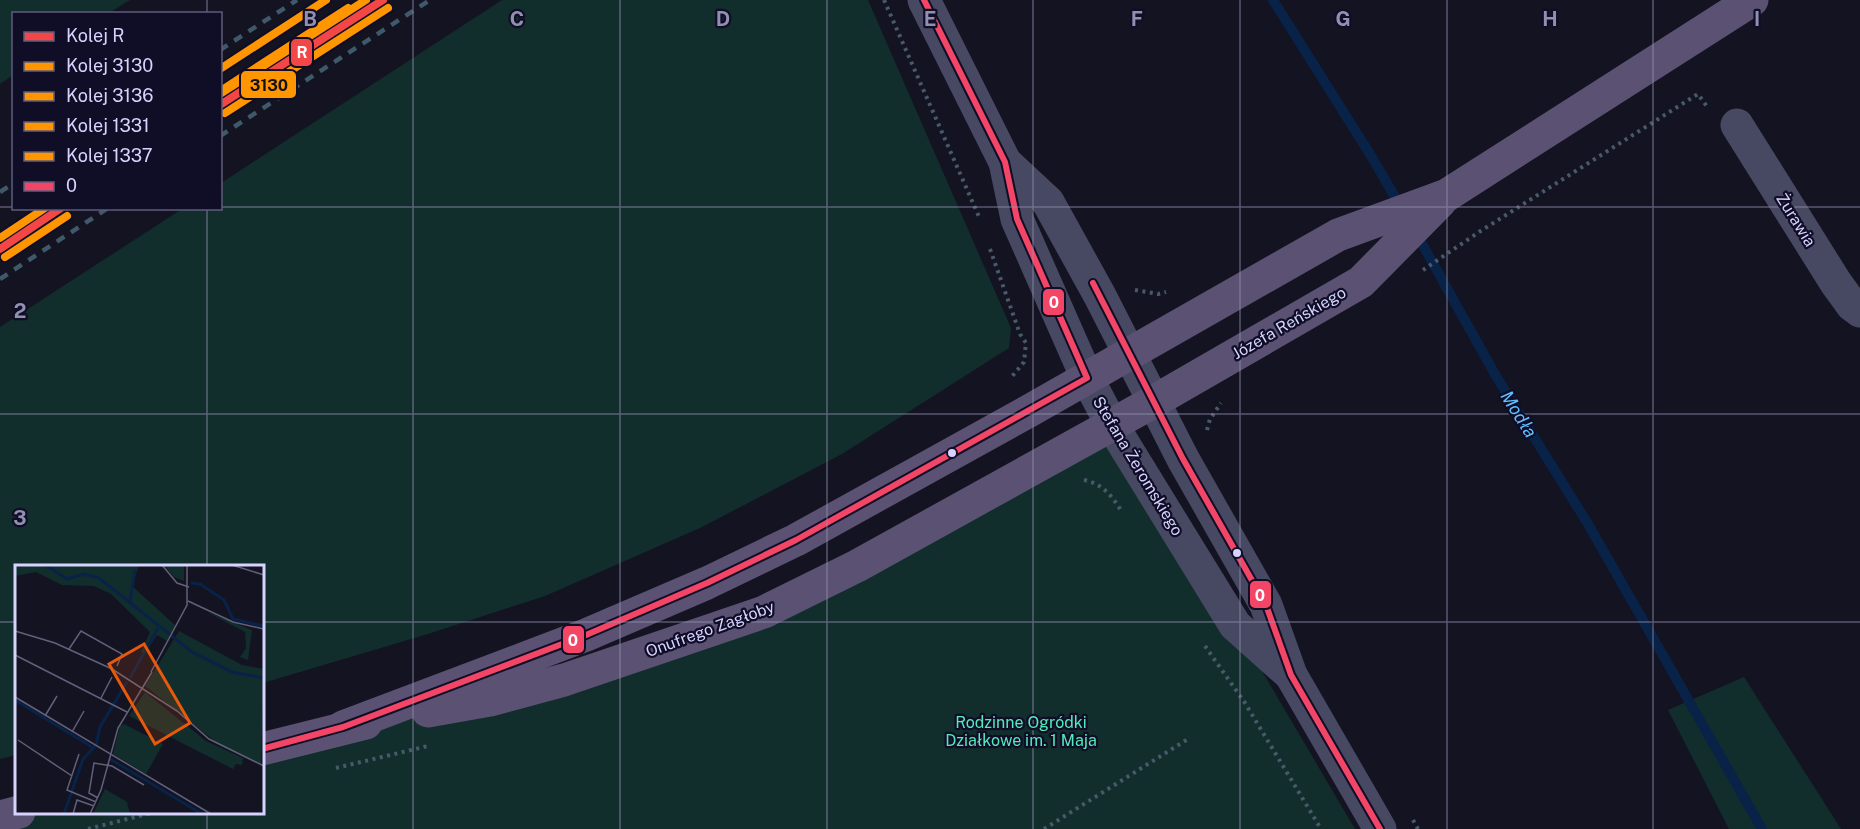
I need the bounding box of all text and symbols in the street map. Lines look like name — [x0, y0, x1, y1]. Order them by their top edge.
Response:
text: B — [303, 7, 317, 31]
text: C — [510, 7, 524, 31]
text: D — [716, 7, 730, 31]
text: E — [924, 7, 936, 31]
text: F — [1131, 7, 1143, 31]
text: G — [1335, 7, 1351, 31]
text: H — [1542, 7, 1558, 31]
text: I — [1754, 7, 1760, 31]
legend — [12, 12, 222, 210]
text: Kolej R — [66, 25, 124, 46]
line badge: R — [290, 38, 313, 67]
text: R — [296, 43, 308, 62]
text: Kolej 3130 — [66, 55, 153, 76]
line badge: 3130 — [240, 70, 297, 99]
text: 3130 — [250, 76, 288, 95]
text: Kolej 3136 — [66, 85, 153, 106]
text: Kolej 1331 — [66, 115, 149, 136]
text: Kolej 1337 — [66, 145, 153, 166]
text: 0 — [66, 175, 77, 196]
street label: Żurawia — [1772, 189, 1821, 250]
street label: Józefa Reńskiego — [1229, 283, 1349, 363]
line badge: 0 — [1042, 288, 1065, 316]
text: 0 — [1049, 293, 1059, 312]
text: 2 — [14, 299, 26, 323]
water label: Modła — [1496, 387, 1542, 441]
street label: Stefana Żeromskiego — [1089, 392, 1188, 539]
unlabelled marker — [946, 447, 958, 459]
text: 3 — [13, 506, 27, 530]
unlabelled marker — [1231, 547, 1243, 559]
inset map — [15, 565, 264, 814]
line badge: 0 — [1249, 580, 1272, 609]
text: 0 — [1255, 586, 1265, 605]
street label: Onufrego Zagłoby — [643, 597, 777, 661]
line badge: 0 — [562, 625, 585, 654]
text: 0 — [568, 631, 578, 650]
park label: Rodzinne Ogródki Działkowe im. 1 Maja — [945, 713, 1097, 750]

